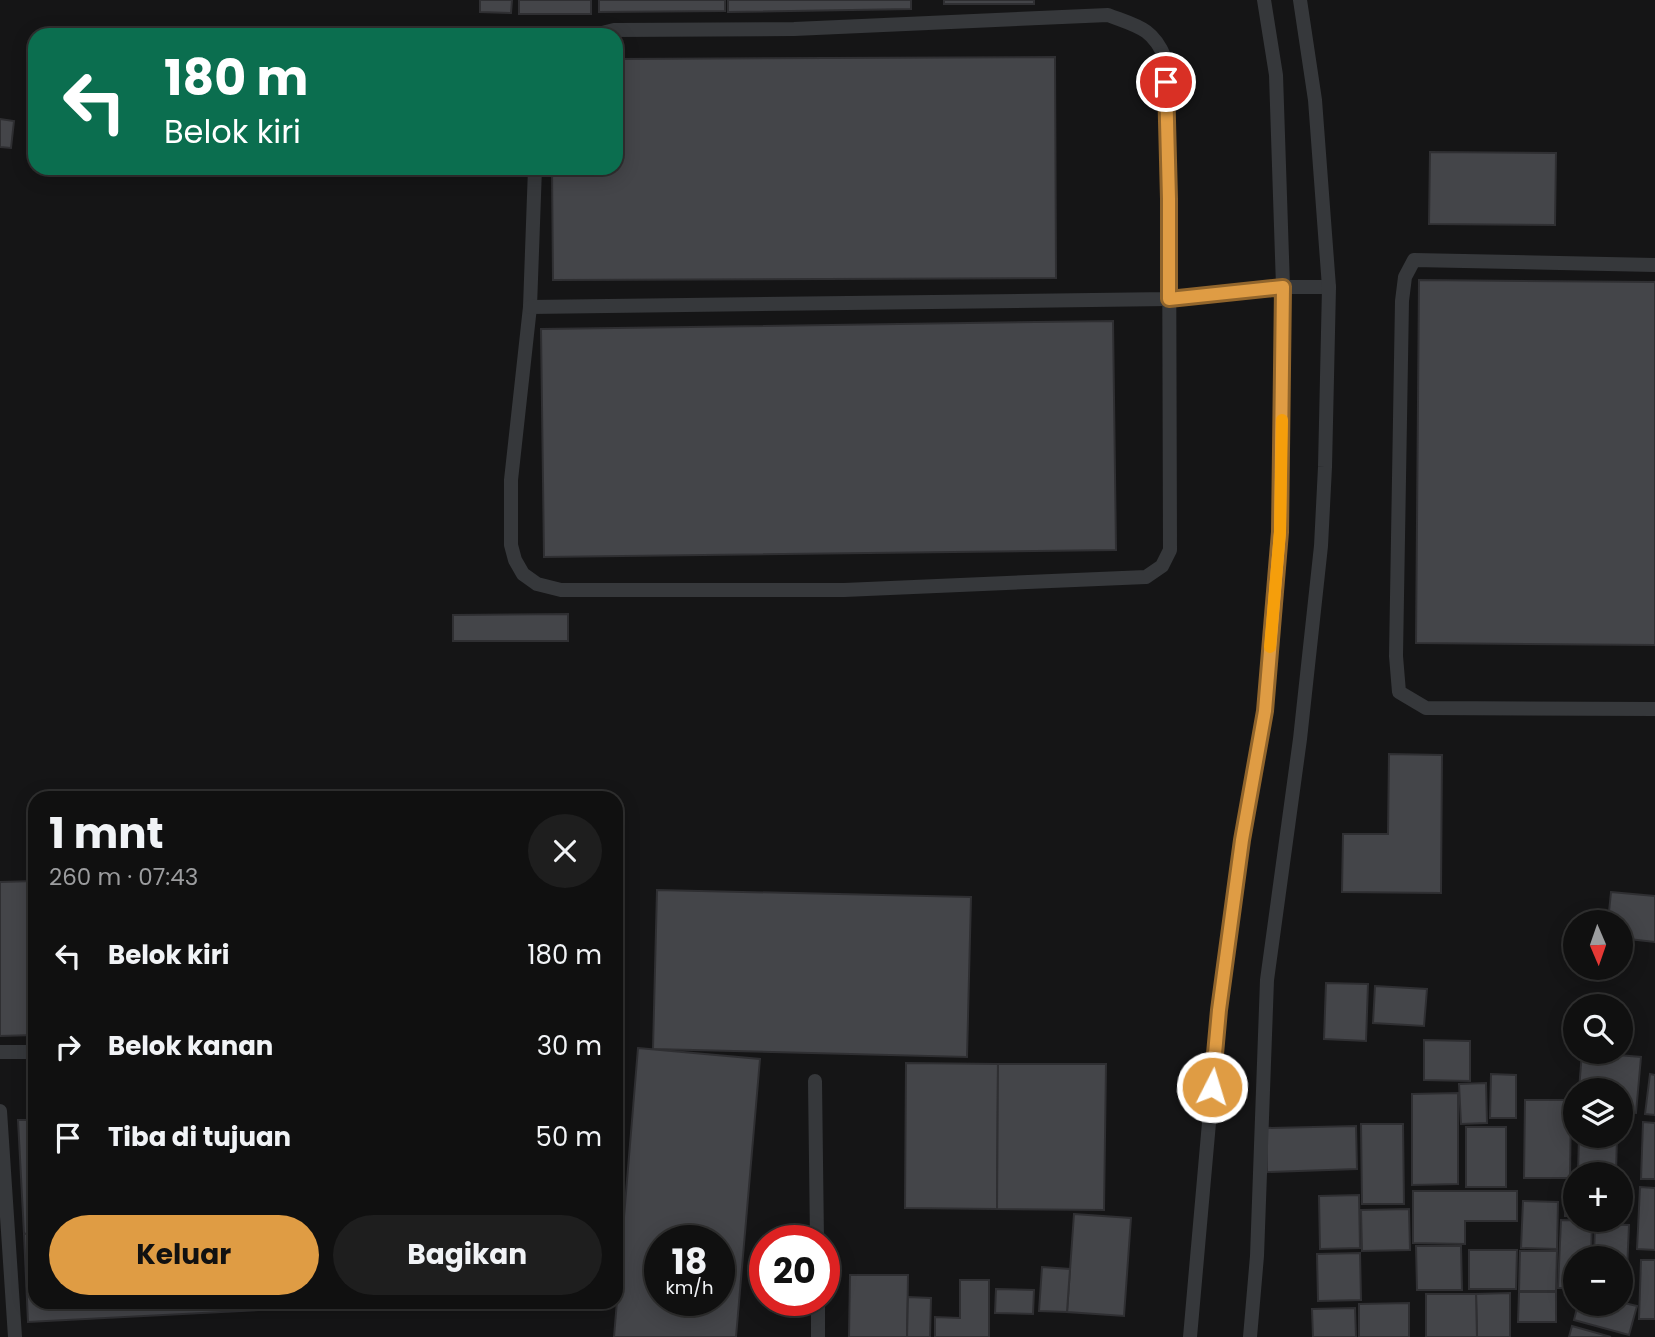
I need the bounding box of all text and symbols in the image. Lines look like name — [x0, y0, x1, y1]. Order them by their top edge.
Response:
text: 180 m — [164, 44, 308, 112]
pin — [1136, 52, 1196, 112]
icon: left — [49, 56, 140, 147]
icon: arrive — [1147, 63, 1185, 101]
text: Belok kiri — [164, 109, 301, 154]
text: 1 mnt — [49, 804, 164, 863]
button: close — [528, 814, 602, 888]
text: 260 m · 07:43 — [49, 861, 198, 893]
north arrow — [1563, 910, 1633, 980]
map controls — [1563, 910, 1633, 1316]
icon: left — [49, 937, 87, 975]
text: Belok kiri — [108, 937, 230, 973]
text: 180 m — [527, 937, 602, 973]
button: search — [1563, 994, 1633, 1064]
icon: right — [49, 1028, 87, 1066]
text: Belok kanan — [108, 1028, 273, 1064]
text: 30 m — [537, 1028, 602, 1064]
position arrow — [1175, 1050, 1249, 1124]
button: layers — [1563, 1078, 1633, 1148]
icon: arrive — [49, 1119, 87, 1157]
text: Tiba di tujuan — [108, 1119, 291, 1155]
text: 50 m — [536, 1119, 602, 1155]
button: + — [1563, 1162, 1633, 1232]
button: Keluar — [49, 1215, 319, 1295]
button: Bagikan — [333, 1215, 602, 1295]
speed limit sign: 20 — [749, 1225, 840, 1316]
text: 18 — [672, 1237, 707, 1286]
button: − — [1563, 1246, 1633, 1316]
text: km/h — [666, 1275, 713, 1300]

